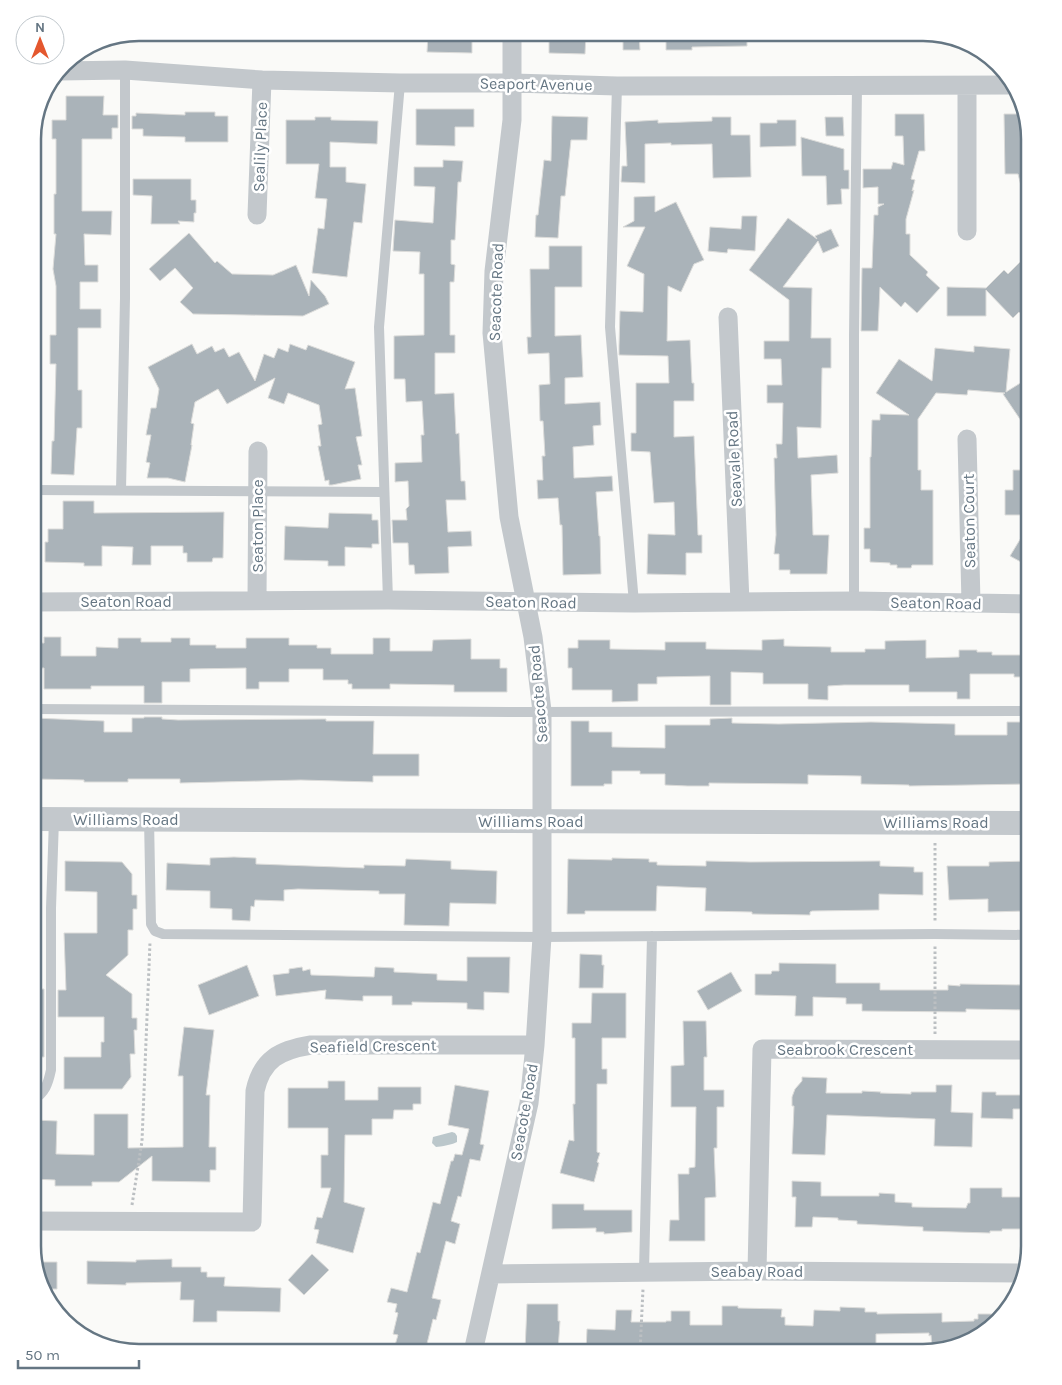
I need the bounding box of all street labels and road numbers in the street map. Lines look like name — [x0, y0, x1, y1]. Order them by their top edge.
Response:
street label: Seaport Avenue — [479, 74, 593, 94]
street label: Sealily Place — [249, 102, 271, 192]
street label: Seacote Road — [485, 242, 507, 342]
street label: Seavale Road — [722, 410, 746, 508]
street label: Seaton Court — [959, 473, 979, 569]
street label: Seaton Place — [248, 479, 267, 573]
street label: Seaton Road — [80, 592, 172, 611]
street label: Seaton Road — [485, 592, 577, 612]
street label: Seaton Road — [890, 593, 982, 613]
street label: Seacote Road — [524, 644, 552, 744]
street label: Williams Road — [73, 810, 179, 829]
street label: Williams Road — [478, 812, 584, 831]
street label: Williams Road — [883, 813, 989, 832]
street label: Seafield Crescent — [309, 1035, 437, 1057]
street label: Seabrook Crescent — [777, 1040, 913, 1059]
street label: Seacote Road — [506, 1062, 542, 1162]
street label: Seabay Road — [710, 1262, 804, 1281]

